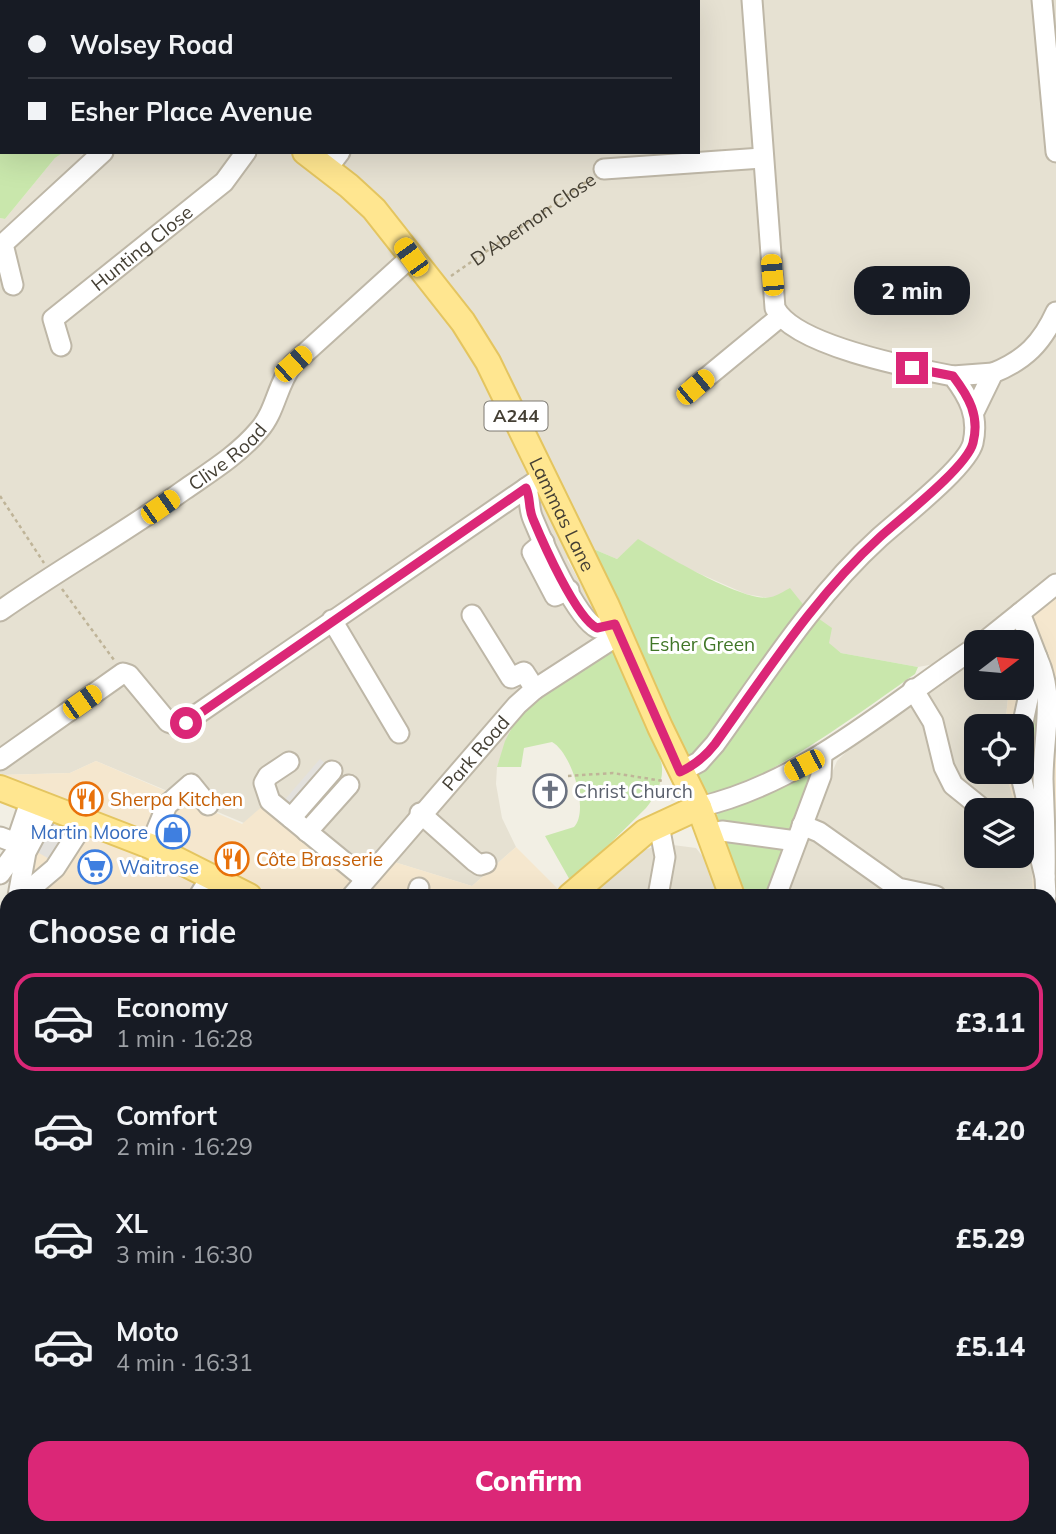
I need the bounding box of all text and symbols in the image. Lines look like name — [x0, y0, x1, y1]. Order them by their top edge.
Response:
text: Wolsey Road — [70, 28, 234, 61]
text: Esher Place Avenue — [70, 95, 312, 128]
street label: D'Abernon Close — [466, 167, 600, 271]
street label: Hunting Close — [86, 200, 198, 296]
car — [391, 234, 432, 280]
car — [760, 253, 785, 297]
callout: 2 min — [854, 266, 970, 316]
text: 2 min — [881, 276, 943, 305]
car — [271, 342, 316, 386]
route end — [896, 352, 928, 384]
car — [673, 365, 718, 409]
road number: A244 — [484, 402, 548, 430]
street label: Clive Road — [184, 418, 272, 496]
street label: Lammas Lane — [524, 453, 600, 575]
car — [137, 486, 184, 528]
north arrow — [964, 630, 1034, 700]
map controls — [964, 630, 1034, 868]
park label: Esher Green — [649, 632, 755, 656]
car — [59, 681, 106, 723]
route start — [170, 707, 202, 739]
street label: Park Road — [437, 710, 515, 795]
button: locate — [964, 714, 1034, 784]
car — [781, 746, 828, 784]
church icon: Christ Church — [531, 772, 569, 810]
place label: Christ Church — [574, 779, 693, 803]
restaurant icon: Sherpa Kitchen — [67, 780, 105, 818]
place label: Sherpa Kitchen — [110, 787, 243, 811]
button: layers — [964, 798, 1034, 868]
shop icon: Martin Moore — [154, 813, 192, 851]
place label: Martin Moore — [31, 820, 148, 844]
restaurant icon: Côte Brasserie — [213, 840, 251, 878]
place label: Côte Brasserie — [256, 847, 383, 871]
supermarket icon: Waitrose — [76, 848, 114, 886]
place label: Waitrose — [119, 855, 199, 879]
text: Choose a ride — [28, 911, 236, 951]
icon: car — [32, 991, 95, 1054]
text: Economy — [116, 991, 228, 1024]
text: £3.11 — [956, 1006, 1025, 1039]
text: 1 min · 16:28 — [116, 1024, 253, 1053]
icon: car — [32, 1099, 95, 1162]
text: Comfort — [116, 1099, 217, 1132]
text: £4.20 — [956, 1114, 1025, 1147]
text: 2 min · 16:29 — [116, 1132, 253, 1161]
icon: car — [32, 1207, 95, 1270]
text: XL — [116, 1207, 148, 1240]
text: £5.29 — [956, 1222, 1025, 1255]
text: 3 min · 16:30 — [116, 1240, 253, 1269]
icon: car — [32, 1315, 95, 1378]
text: Moto — [116, 1315, 179, 1348]
text: £5.14 — [956, 1330, 1025, 1363]
text: 4 min · 16:31 — [116, 1348, 253, 1377]
button: Confirm — [28, 1441, 1029, 1521]

